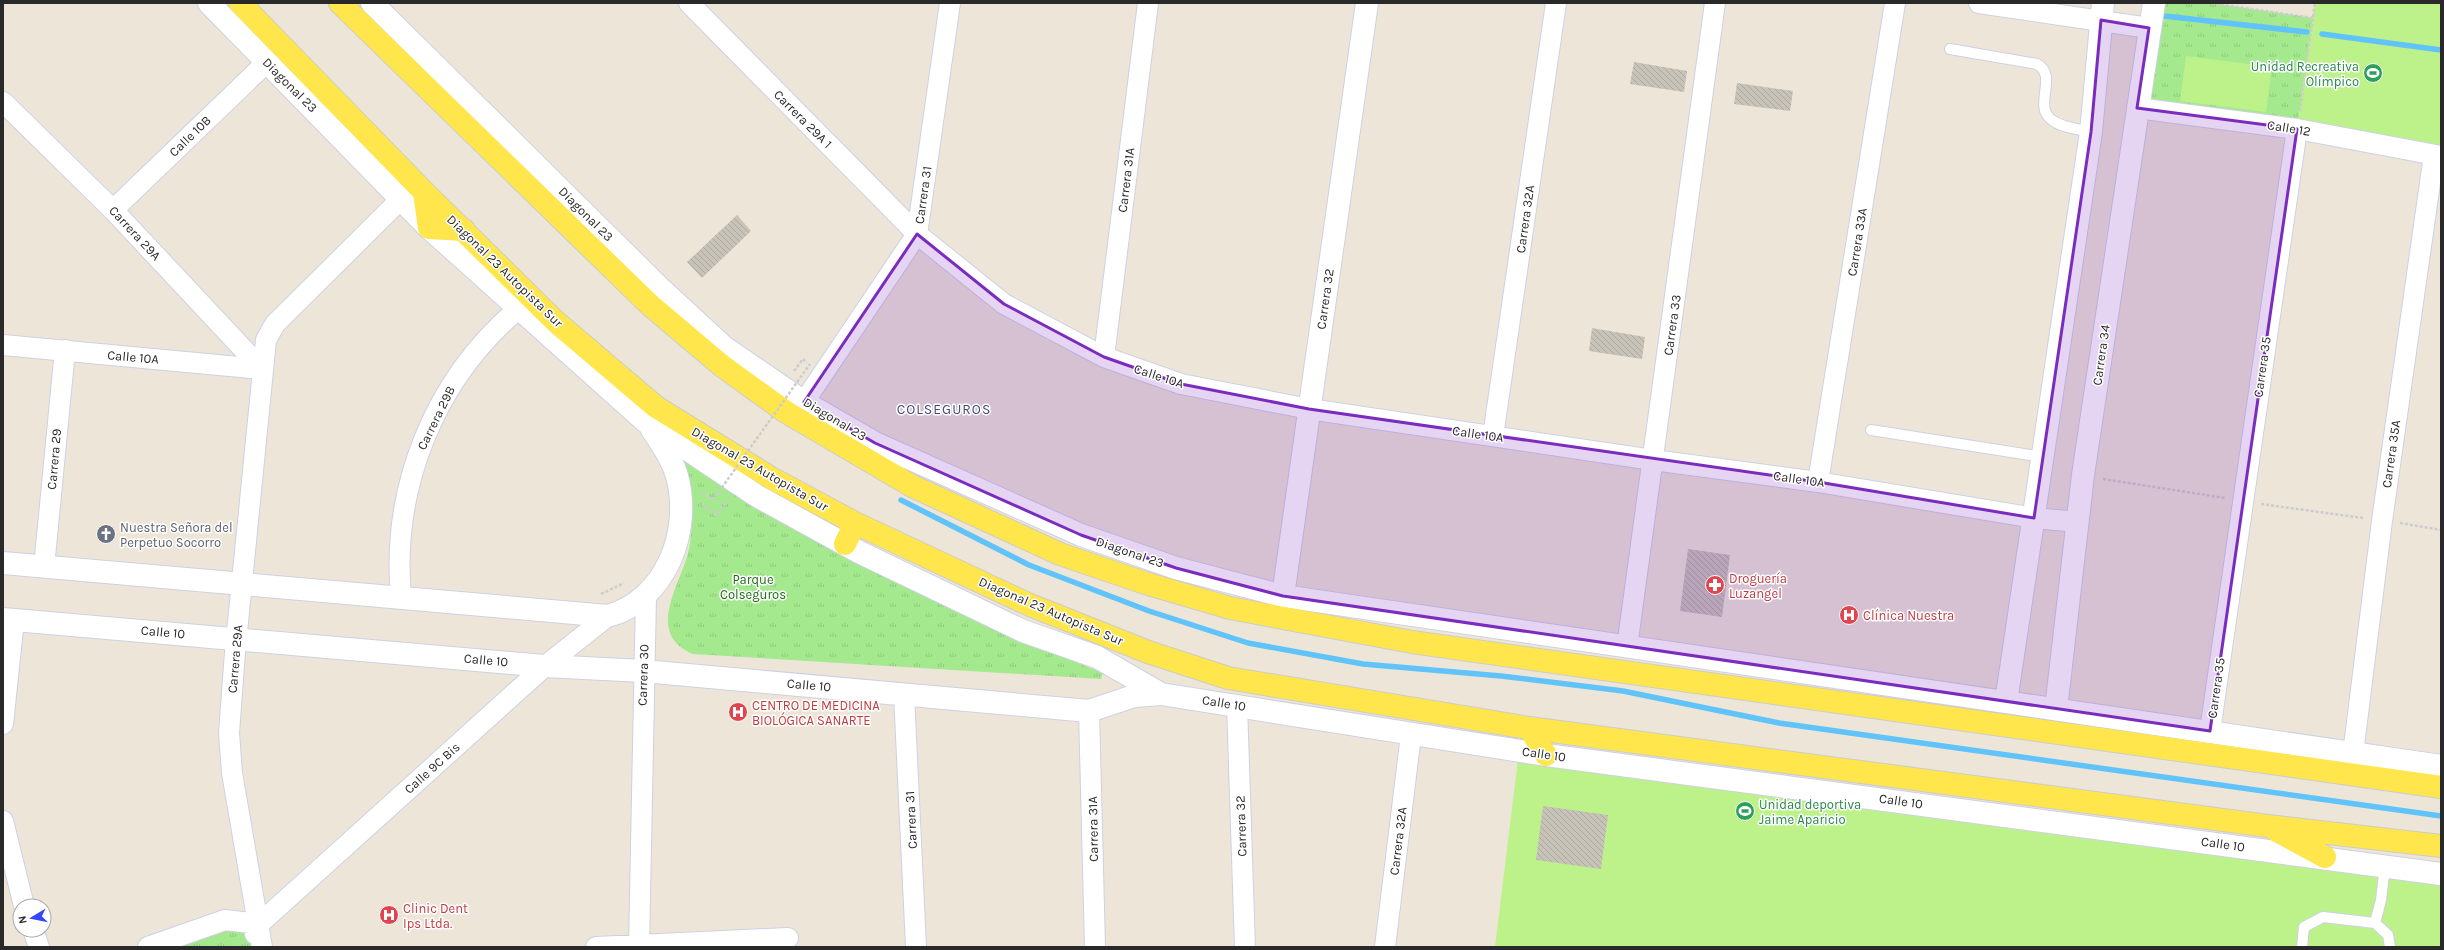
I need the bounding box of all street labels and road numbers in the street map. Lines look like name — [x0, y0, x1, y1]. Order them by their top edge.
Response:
street label: Diagonal 23 — [260, 55, 320, 115]
street label: Carrera 29A 1 — [771, 87, 835, 151]
street label: Calle 10B — [166, 112, 214, 160]
street label: Calle 12 — [2266, 117, 2312, 139]
street label: Carrera 31A — [1115, 146, 1138, 213]
street label: Carrera 31 — [912, 165, 934, 225]
street label: Carrera 32A — [1513, 183, 1537, 254]
street label: Diagonal 23 — [556, 184, 616, 244]
street label: Carrera 29A — [106, 203, 164, 264]
street label: Carrera 33A — [1844, 206, 1870, 277]
street label: Diagonal 23 Autopista Sur — [444, 212, 566, 331]
street label: Carrera 32 — [1313, 268, 1337, 330]
street label: Carrera 33 — [1660, 294, 1684, 356]
street label: Carrera 34 — [2089, 324, 2113, 386]
street label: Carrera 35 — [2250, 336, 2274, 398]
street label: Calle 10A — [107, 347, 160, 367]
street label: Calle 10A — [1132, 361, 1186, 391]
street label: Carrera 29B — [414, 384, 458, 452]
street label: Diagonal 23 — [801, 394, 869, 444]
street label: Carrera 35A — [2379, 418, 2403, 489]
street label: Calle 10A — [1451, 423, 1505, 445]
street label: Diagonal 23 Autopista Sur — [689, 424, 831, 514]
street label: Carrera 29 — [44, 428, 64, 490]
street label: Calle 10A — [1772, 468, 1826, 490]
street label: Diagonal 23 — [1094, 533, 1166, 571]
street label: Diagonal 23 Autopista Sur — [977, 574, 1126, 648]
street label: Calle 10 — [140, 623, 186, 641]
street label: Carrera 29A — [225, 624, 246, 694]
street label: Carrera 30 — [634, 644, 652, 706]
street label: Calle 10 — [463, 651, 509, 669]
street label: Carrera 35 — [2204, 657, 2228, 719]
street label: Calle 10 — [786, 676, 832, 694]
street label: Calle 10 — [1201, 692, 1247, 714]
street label: Calle 9C Bis — [401, 739, 463, 797]
street label: Calle 10 — [1521, 743, 1567, 765]
street label: Calle 10 — [1878, 790, 1924, 812]
street label: Carrera 31 — [902, 791, 920, 849]
street label: Carrera 32 — [1232, 795, 1250, 857]
street label: Carrera 31A — [1085, 796, 1101, 862]
street label: Carrera 32A — [1386, 805, 1410, 876]
street label: Calle 10 — [2200, 833, 2246, 855]

